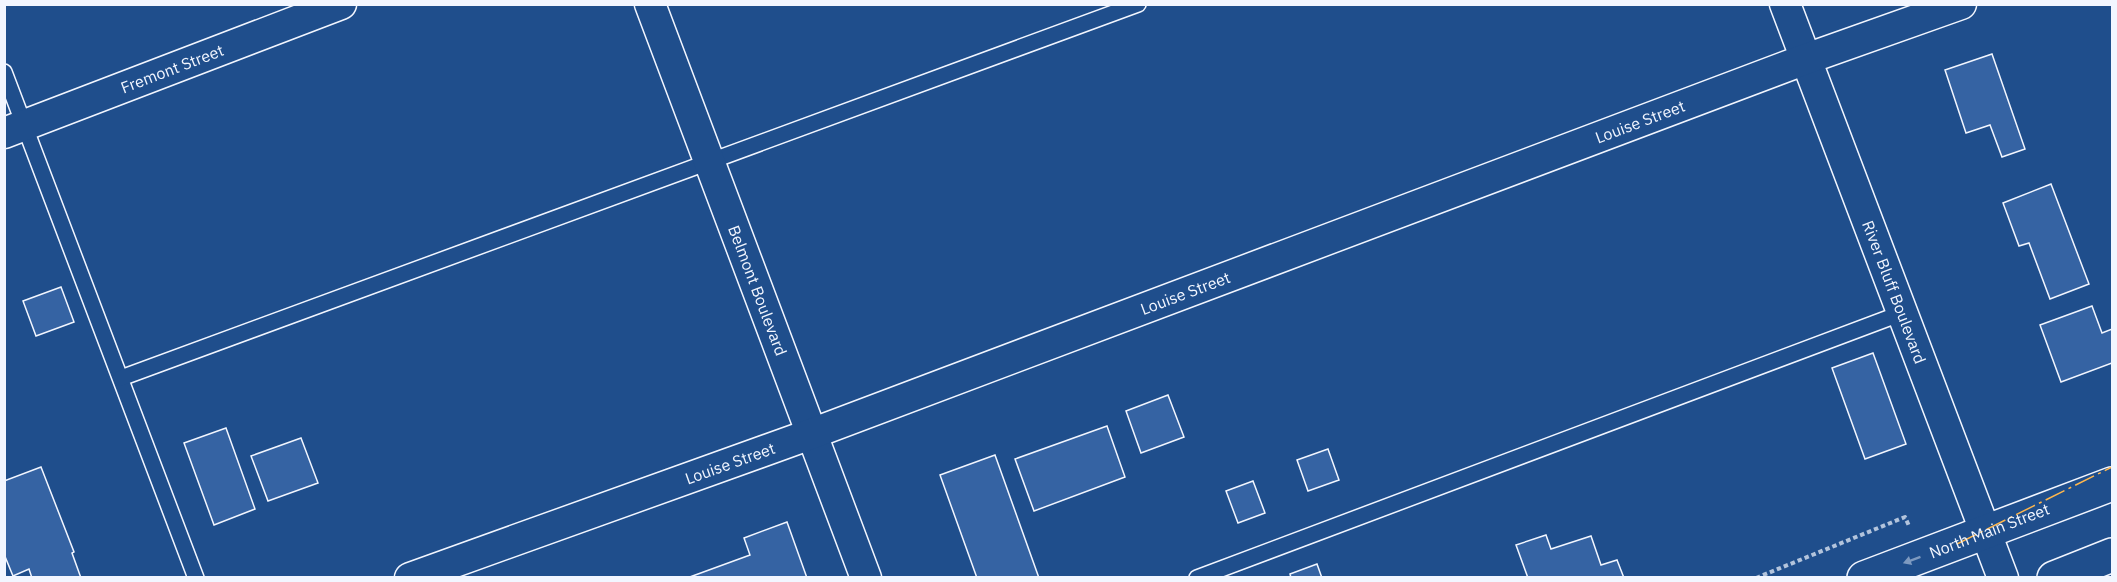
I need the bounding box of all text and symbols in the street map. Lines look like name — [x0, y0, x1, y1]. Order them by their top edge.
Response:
street label: Fremont Street — [118, 40, 226, 97]
street label: Louise Street — [1592, 96, 1688, 148]
street label: River Bluff Boulevard — [1858, 218, 1931, 366]
street label: Belmont Boulevard — [724, 222, 791, 358]
street label: Louise Street — [1138, 267, 1233, 319]
street label: Louise Street — [682, 438, 778, 488]
street label: North Main Street — [1926, 499, 2052, 562]
one-way arrow — [1902, 555, 1920, 565]

